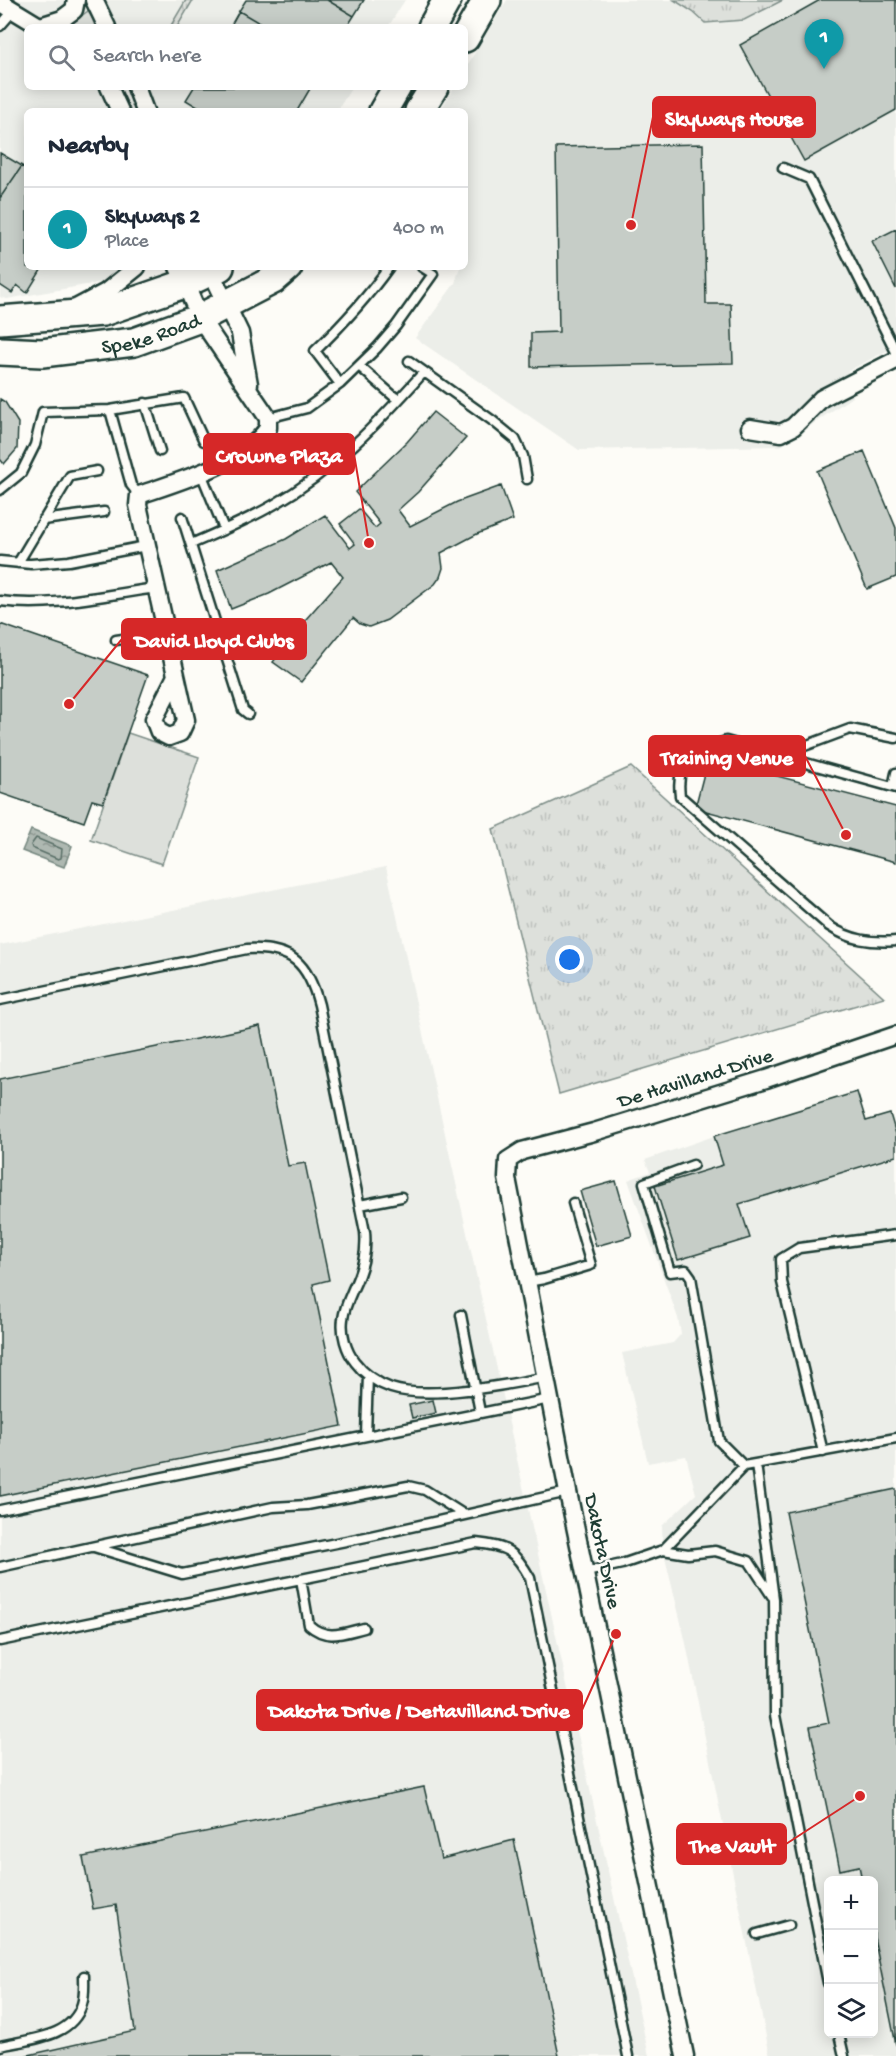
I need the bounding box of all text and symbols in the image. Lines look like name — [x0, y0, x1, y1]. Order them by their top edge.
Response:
pin: 1 — [804, 20, 844, 69]
search box — [24, 24, 468, 90]
icon: search — [45, 41, 78, 74]
text: Search here — [93, 44, 201, 70]
callout: Skyways House — [653, 97, 815, 137]
text: Skyways House — [665, 108, 804, 134]
text: Nearby — [48, 132, 129, 163]
text: Skyways 2 — [105, 205, 200, 231]
text: 1 — [63, 218, 72, 241]
text: 400 m — [393, 218, 444, 241]
text: Place — [105, 231, 149, 254]
street label: Speke Road — [100, 309, 206, 362]
callout: Crowne Plaza — [204, 434, 354, 474]
text: Crowne Plaza — [215, 445, 344, 471]
callout: David Lloyd Clubs — [122, 619, 306, 659]
text: David Lloyd Clubs — [132, 630, 295, 656]
callout: Training Venue — [649, 736, 805, 776]
text: Training Venue — [659, 747, 794, 773]
your location — [555, 945, 584, 974]
street label: De Havilland Drive — [614, 1045, 778, 1116]
street label: Dakota Drive — [576, 1490, 625, 1612]
callout: Dakota Drive / DeHavilland Drive — [257, 1690, 582, 1730]
text: Dakota Drive / DeHavilland Drive — [266, 1700, 570, 1726]
callout: The Vault — [677, 1824, 786, 1864]
text: The Vault — [687, 1835, 777, 1861]
map controls — [824, 1876, 878, 2038]
button: + — [824, 1876, 878, 1930]
button: − — [824, 1930, 878, 1984]
button: layers — [824, 1984, 878, 2038]

